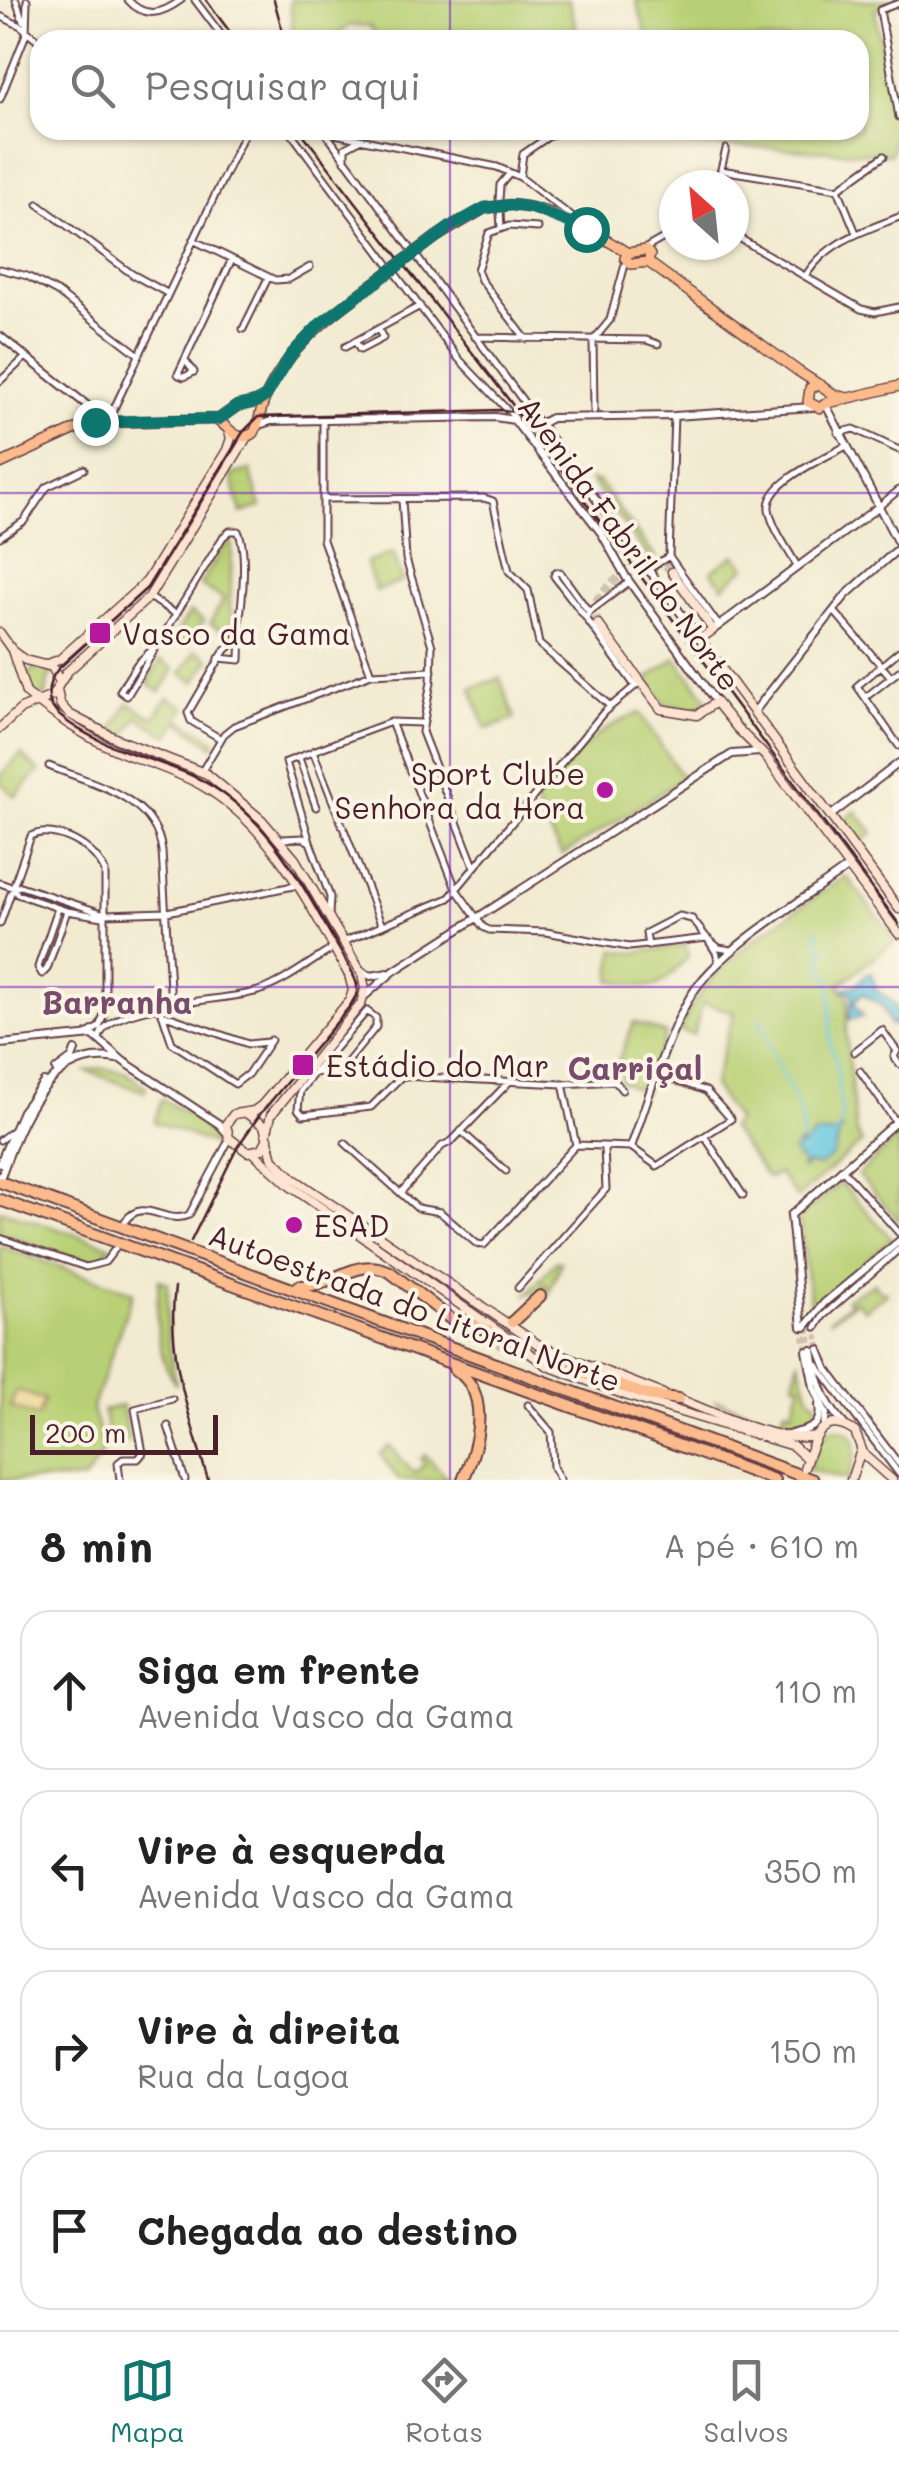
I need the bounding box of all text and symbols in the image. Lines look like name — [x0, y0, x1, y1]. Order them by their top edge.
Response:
search box — [30, 30, 869, 140]
icon: search — [65, 58, 120, 113]
text: Pesquisar aqui — [145, 60, 421, 110]
north arrow — [659, 170, 749, 260]
route start — [564, 207, 610, 253]
street label: Avenida Fabril do Norte — [510, 388, 750, 698]
route end — [73, 400, 119, 446]
place label: Vasco da Gama — [122, 613, 350, 653]
marker: Vasco da Gama — [87, 620, 113, 646]
place label: Sport Clube Senhora da Hora — [335, 753, 585, 827]
marker: Sport Clube Senhora da Hora — [594, 779, 616, 801]
district label: Barranha — [42, 980, 192, 1022]
place label: Estádio do Mar — [326, 1045, 549, 1085]
district label: Carriçal — [568, 1046, 702, 1088]
marker: Estádio do Mar — [290, 1052, 316, 1078]
place label: ESAD — [314, 1205, 389, 1245]
street label: Autoestrada do Litoral Norte — [204, 1214, 626, 1400]
marker: ESAD — [283, 1214, 305, 1236]
scale bar — [30, 1410, 218, 1454]
text: 200 m — [45, 1414, 126, 1450]
text: 8 min — [40, 1518, 153, 1573]
text: A pé · 610 m — [664, 1524, 859, 1566]
text: Siga em frente — [137, 1644, 420, 1694]
icon: ahead — [42, 1663, 97, 1718]
text: 110 m — [773, 1669, 857, 1711]
text: Avenida Vasco da Gama — [137, 1694, 514, 1736]
text: Vire à esquerda — [137, 1824, 446, 1874]
icon: left — [42, 1843, 97, 1898]
text: 350 m — [764, 1849, 857, 1891]
text: Avenida Vasco da Gama — [137, 1874, 514, 1916]
text: Vire à direita — [137, 2004, 401, 2054]
icon: right — [42, 2023, 97, 2078]
text: 150 m — [769, 2029, 857, 2071]
text: Rua da Lagoa — [137, 2054, 350, 2096]
icon: arrive — [42, 2203, 97, 2258]
text: Chegada ao destino — [137, 2205, 518, 2255]
tab: Mapa — [110, 2353, 185, 2449]
tab: Rotas — [405, 2353, 483, 2449]
tab: Salvos — [704, 2353, 789, 2449]

